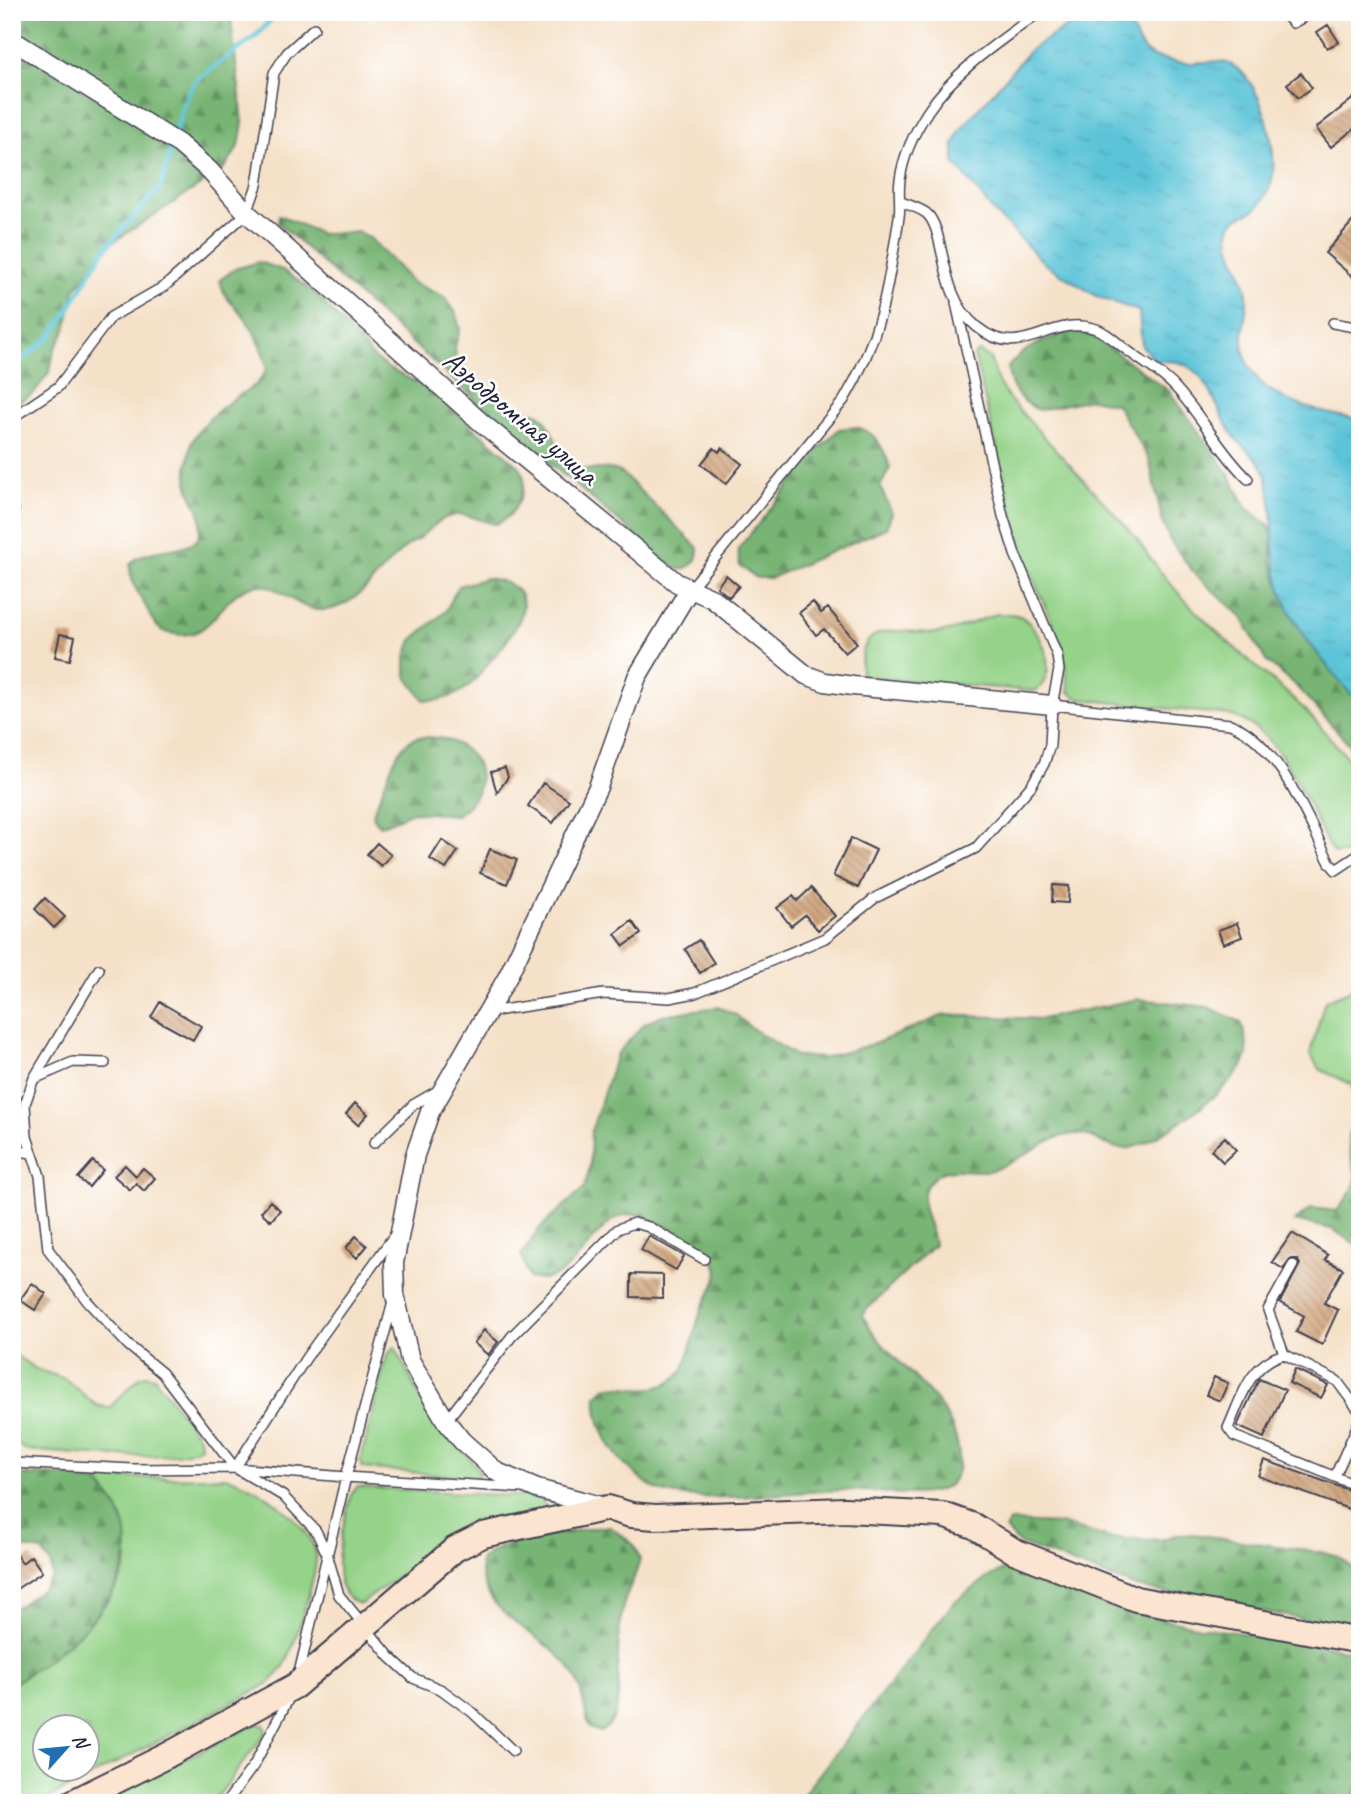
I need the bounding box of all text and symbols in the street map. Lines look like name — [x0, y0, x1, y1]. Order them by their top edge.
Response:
street label: Аэродромная улица — [435, 341, 608, 494]
north arrow — [32, 1714, 102, 1784]
text: N — [67, 1730, 95, 1754]

